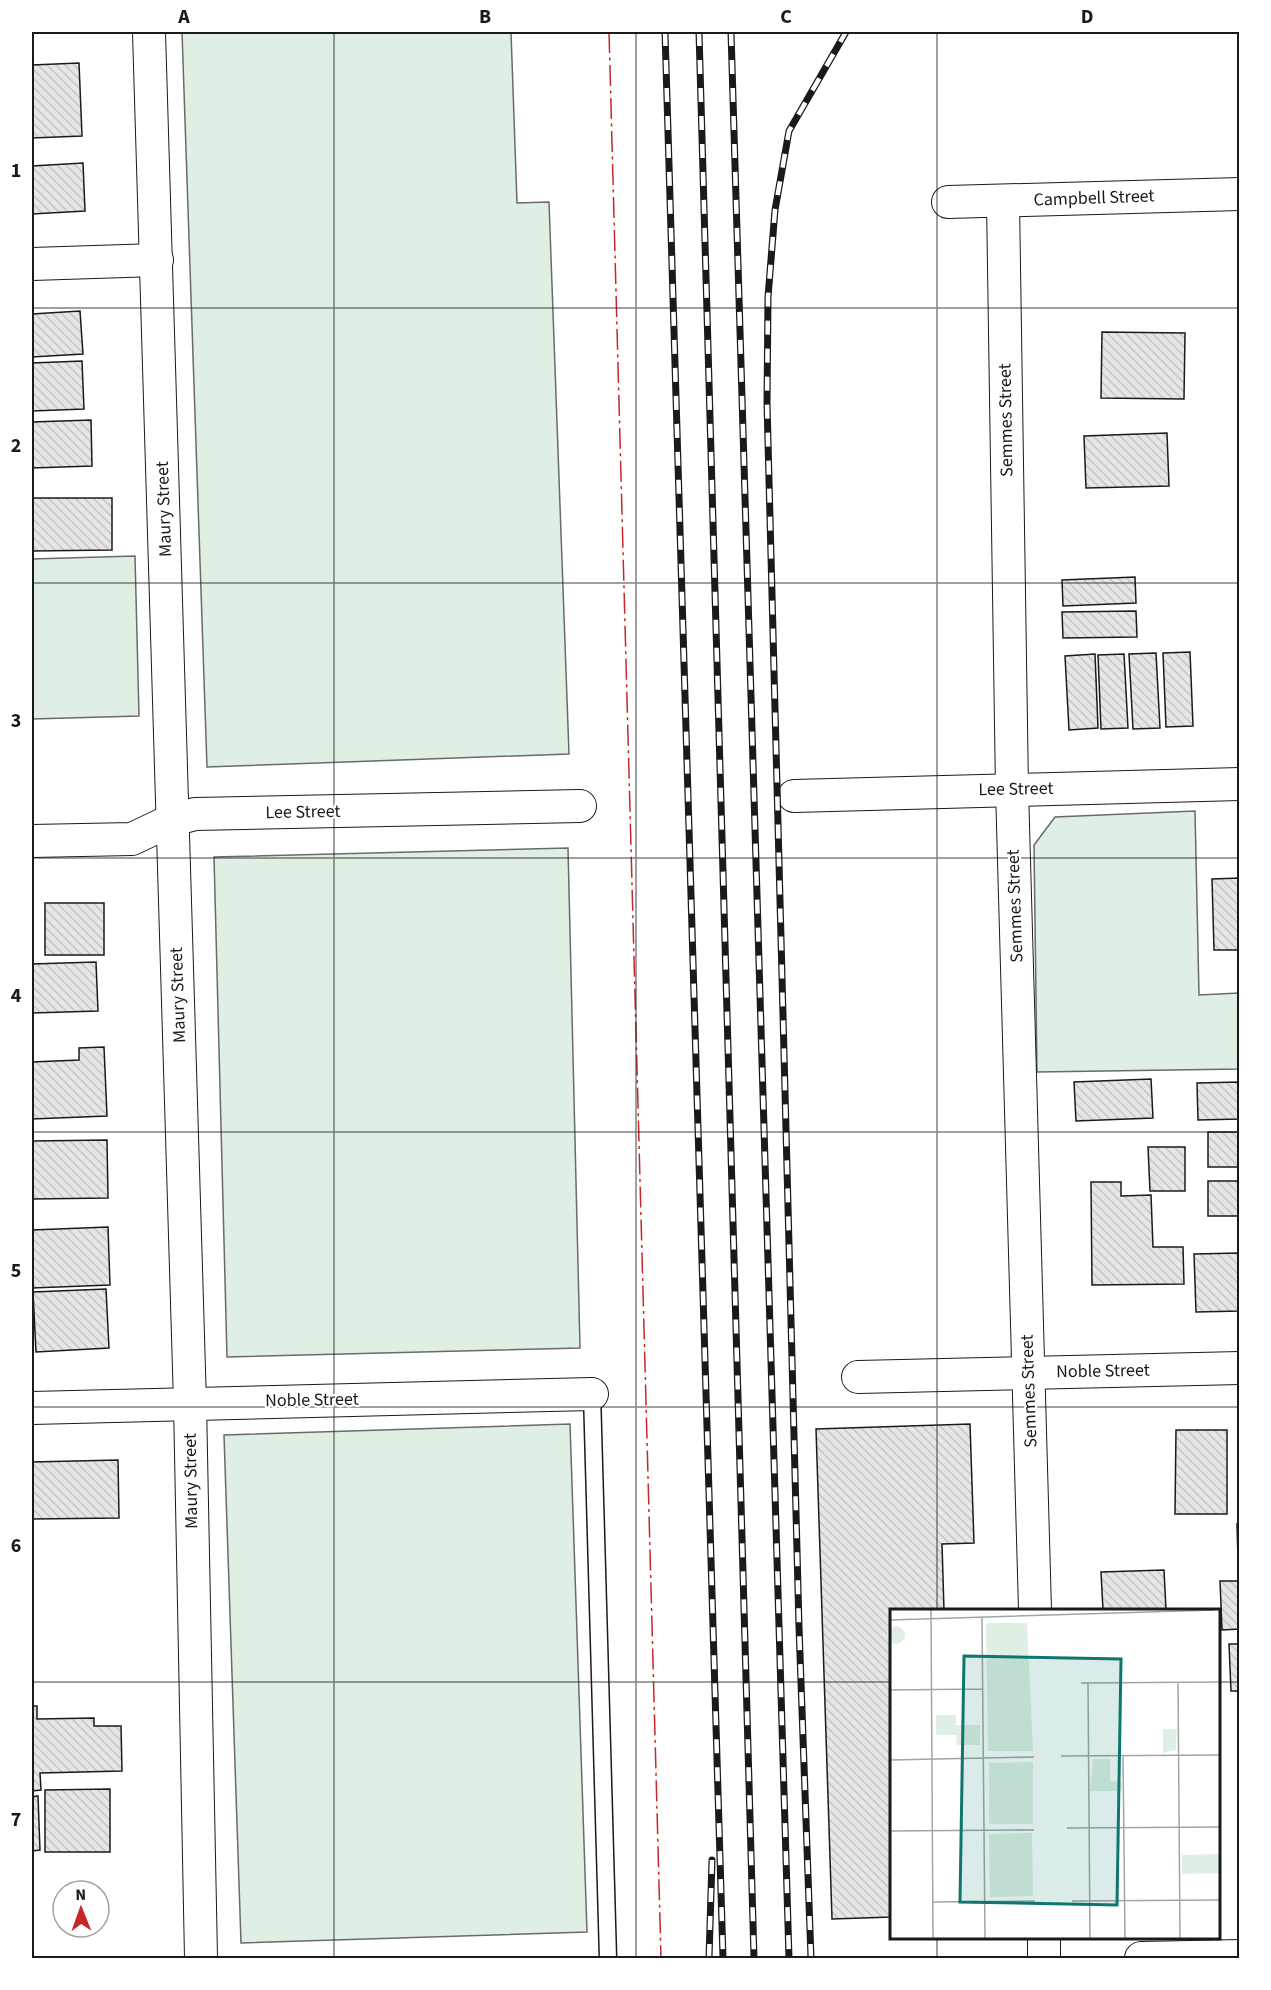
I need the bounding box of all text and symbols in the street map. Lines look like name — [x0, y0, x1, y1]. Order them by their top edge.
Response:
text: A — [177, 3, 190, 31]
text: B — [479, 3, 491, 31]
text: C — [780, 3, 792, 31]
text: D — [1081, 3, 1093, 31]
text: 1 — [11, 157, 21, 185]
street label: Campbell Street — [1033, 183, 1155, 213]
street label: Semmes Street — [993, 363, 1019, 477]
text: 2 — [11, 432, 21, 460]
street label: Maury Street — [150, 461, 178, 557]
text: 3 — [11, 707, 21, 735]
street label: Lee Street — [978, 776, 1054, 802]
street label: Lee Street — [265, 799, 341, 825]
street label: Semmes Street — [1001, 849, 1029, 963]
street label: Maury Street — [164, 947, 192, 1043]
text: 4 — [11, 982, 22, 1010]
text: 5 — [11, 1257, 21, 1285]
street label: Semmes Street — [1015, 1334, 1043, 1448]
street label: Noble Street — [1056, 1358, 1150, 1384]
street label: Noble Street — [265, 1387, 359, 1413]
street label: Maury Street — [178, 1433, 204, 1529]
text: 6 — [11, 1532, 21, 1560]
inset map — [890, 1609, 1220, 1939]
text: 7 — [11, 1806, 21, 1834]
north arrow — [51, 1879, 111, 1939]
text: N — [75, 1884, 86, 1906]

